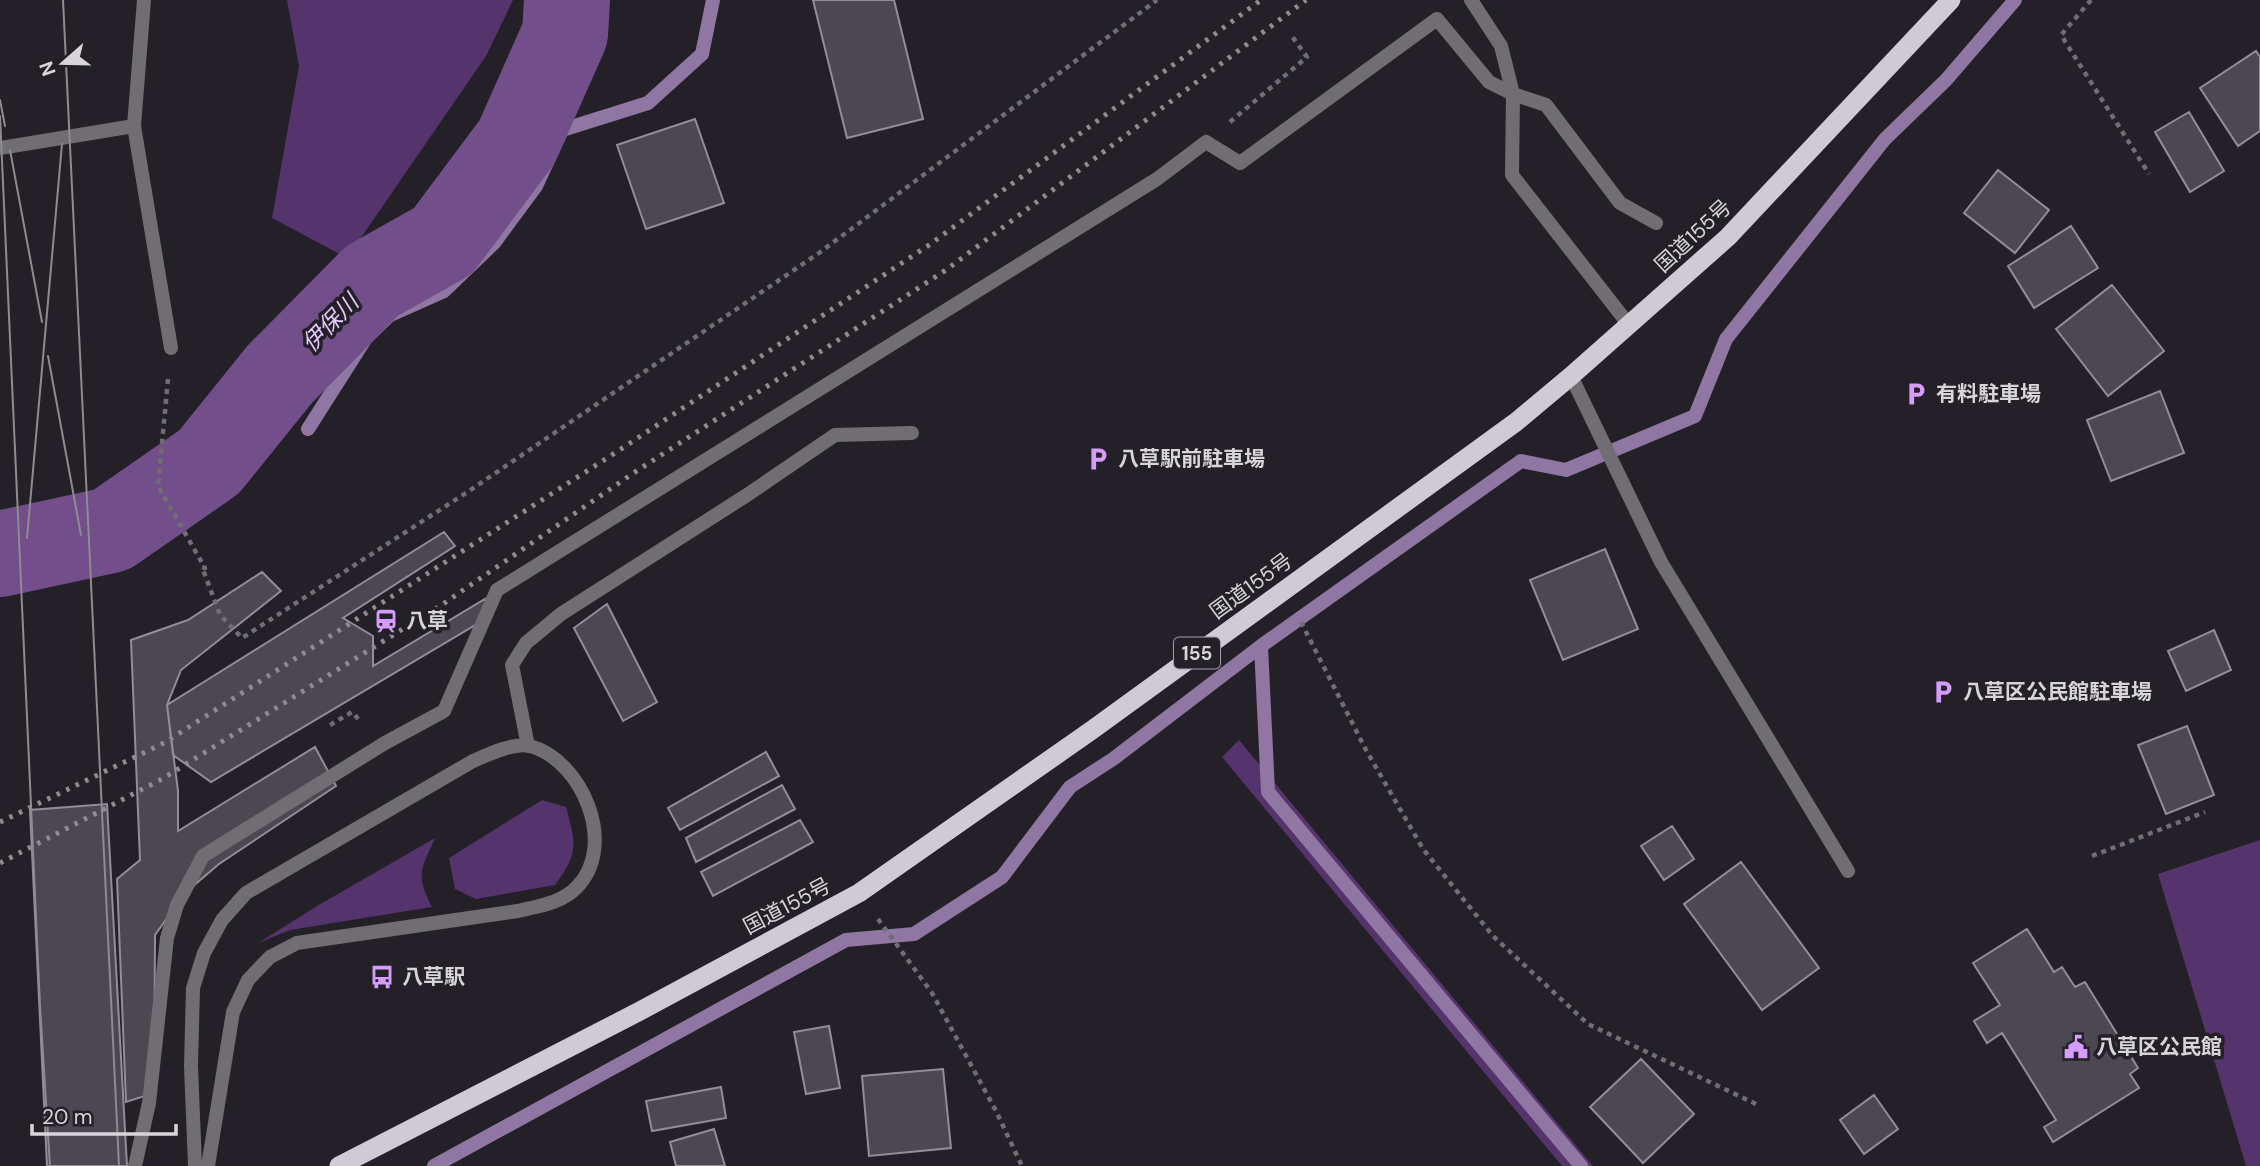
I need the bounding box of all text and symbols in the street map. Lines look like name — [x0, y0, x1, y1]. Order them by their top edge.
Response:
north arrow — [28, 28, 98, 98]
text: N — [33, 58, 62, 79]
street label: 国道155号 — [1649, 193, 1737, 279]
water label: 伊保川 — [295, 286, 367, 358]
parking icon: 有料駐車場 — [1902, 380, 1930, 408]
place label: 有料駐車場 — [1936, 380, 2041, 408]
parking icon: 八草駅前駐車場 — [1084, 445, 1112, 473]
place label: 八草駅前駐車場 — [1118, 445, 1265, 473]
street label: 国道155号 — [1204, 547, 1298, 625]
station icon: 八草 — [372, 607, 400, 635]
place label: 八草 — [406, 607, 448, 635]
road number: 155 — [1174, 638, 1220, 668]
parking icon: 八草区公民館駐車場 — [1929, 678, 1957, 706]
place label: 八草区公民館駐車場 — [1963, 678, 2152, 706]
street label: 国道155号 — [738, 871, 836, 941]
bus stop icon: 八草駅 — [368, 963, 396, 991]
place label: 八草駅 — [402, 963, 465, 991]
public building icon: 八草区公民館 — [2062, 1033, 2090, 1061]
place label: 八草区公民館 — [2096, 1033, 2222, 1061]
scale bar — [32, 1092, 175, 1136]
text: 20 m — [42, 1103, 93, 1131]

